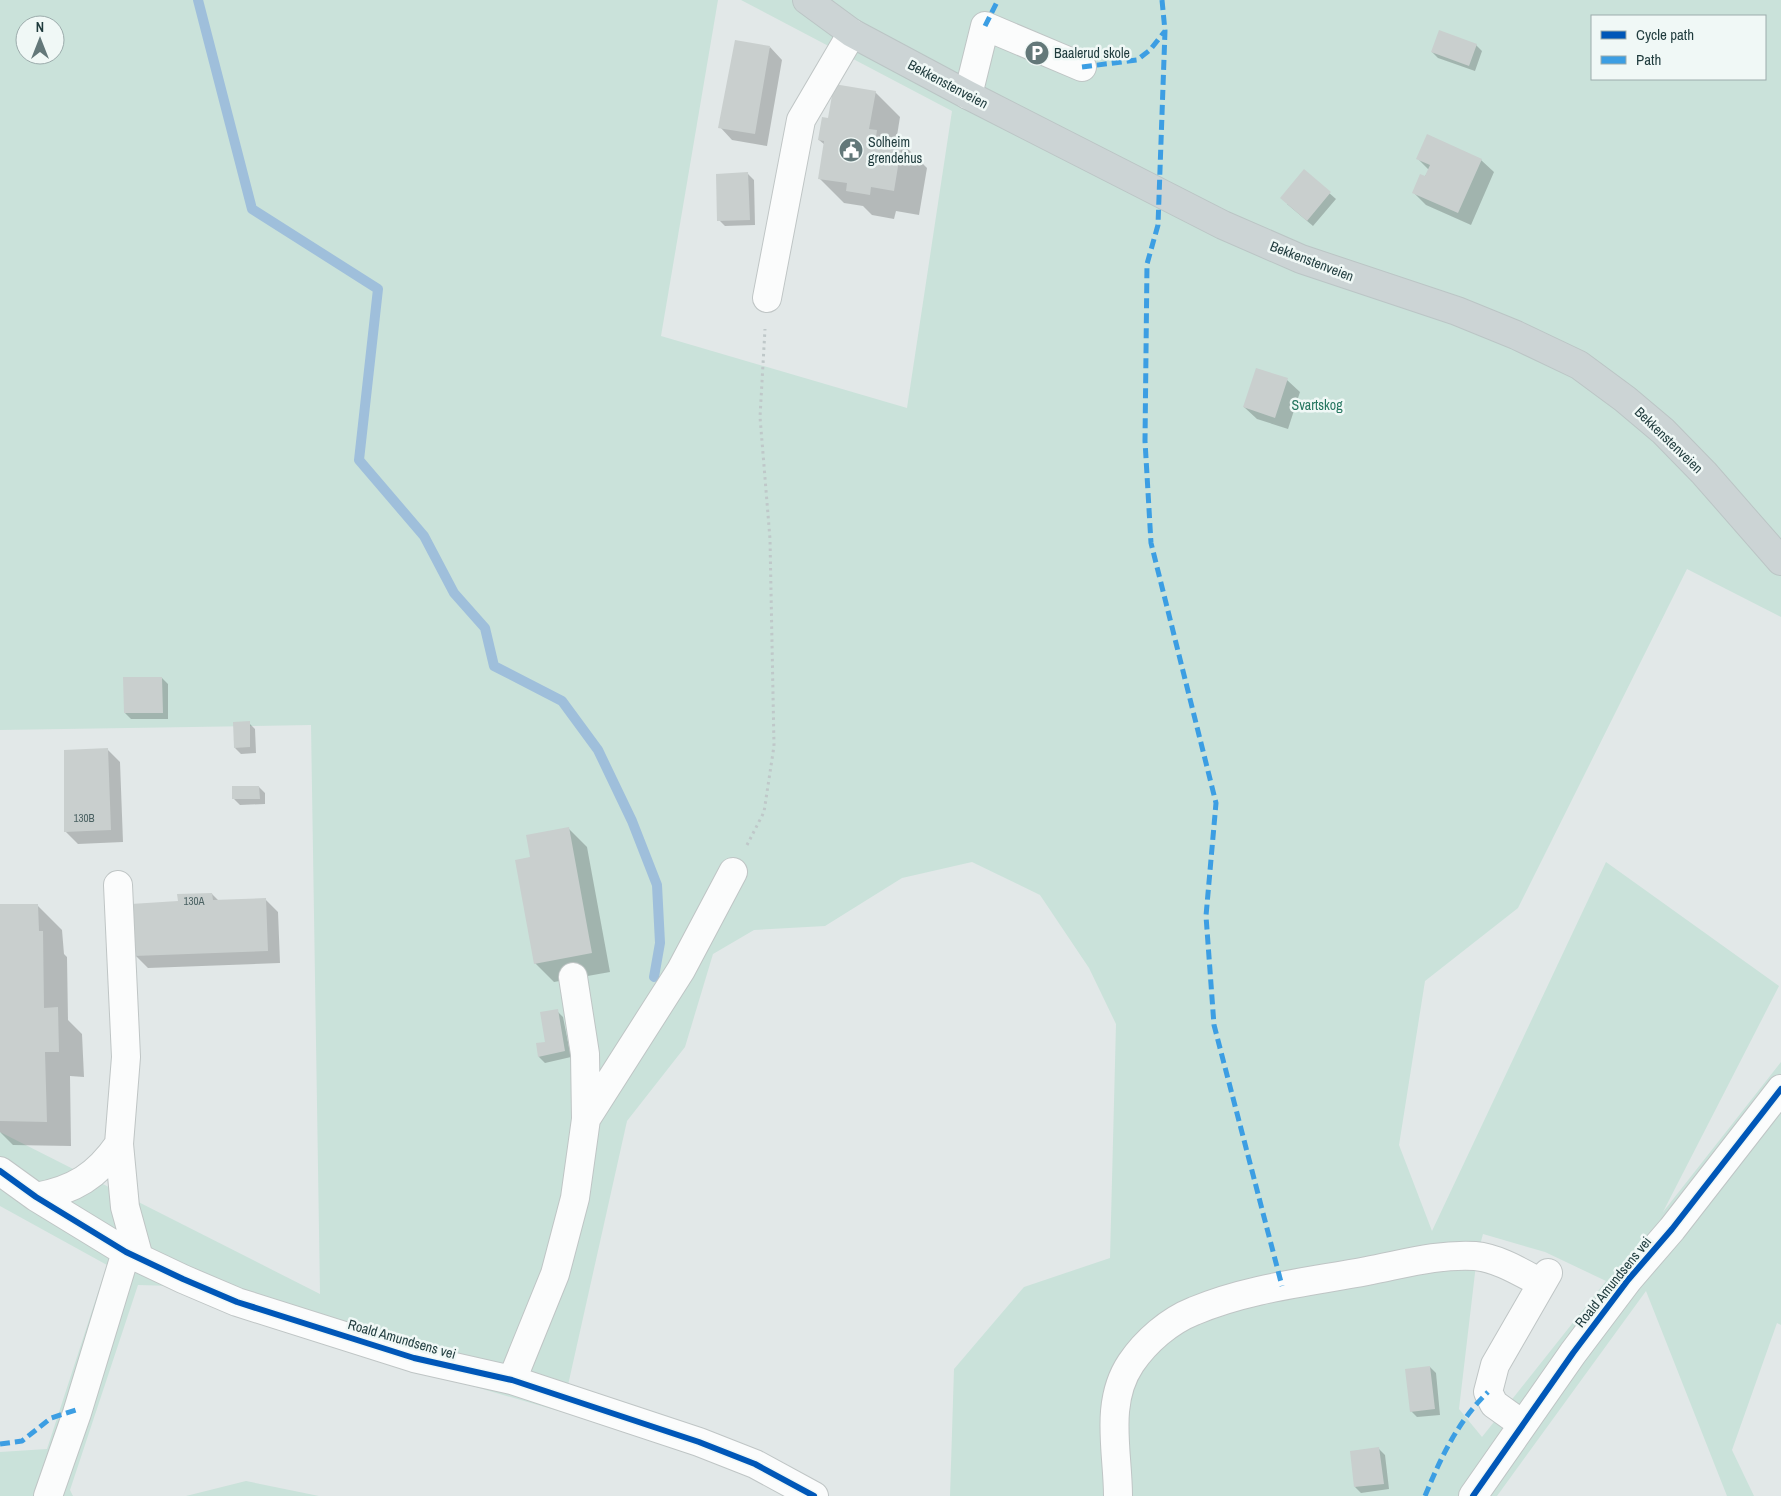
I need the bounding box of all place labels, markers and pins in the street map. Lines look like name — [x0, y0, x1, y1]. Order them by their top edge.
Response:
parking icon: Baalerud skole — [1024, 40, 1050, 66]
place label: Baalerud skole — [1054, 44, 1130, 62]
place label: Solheim grendehus — [868, 133, 923, 167]
public building icon: Solheim grendehus — [838, 137, 864, 163]

